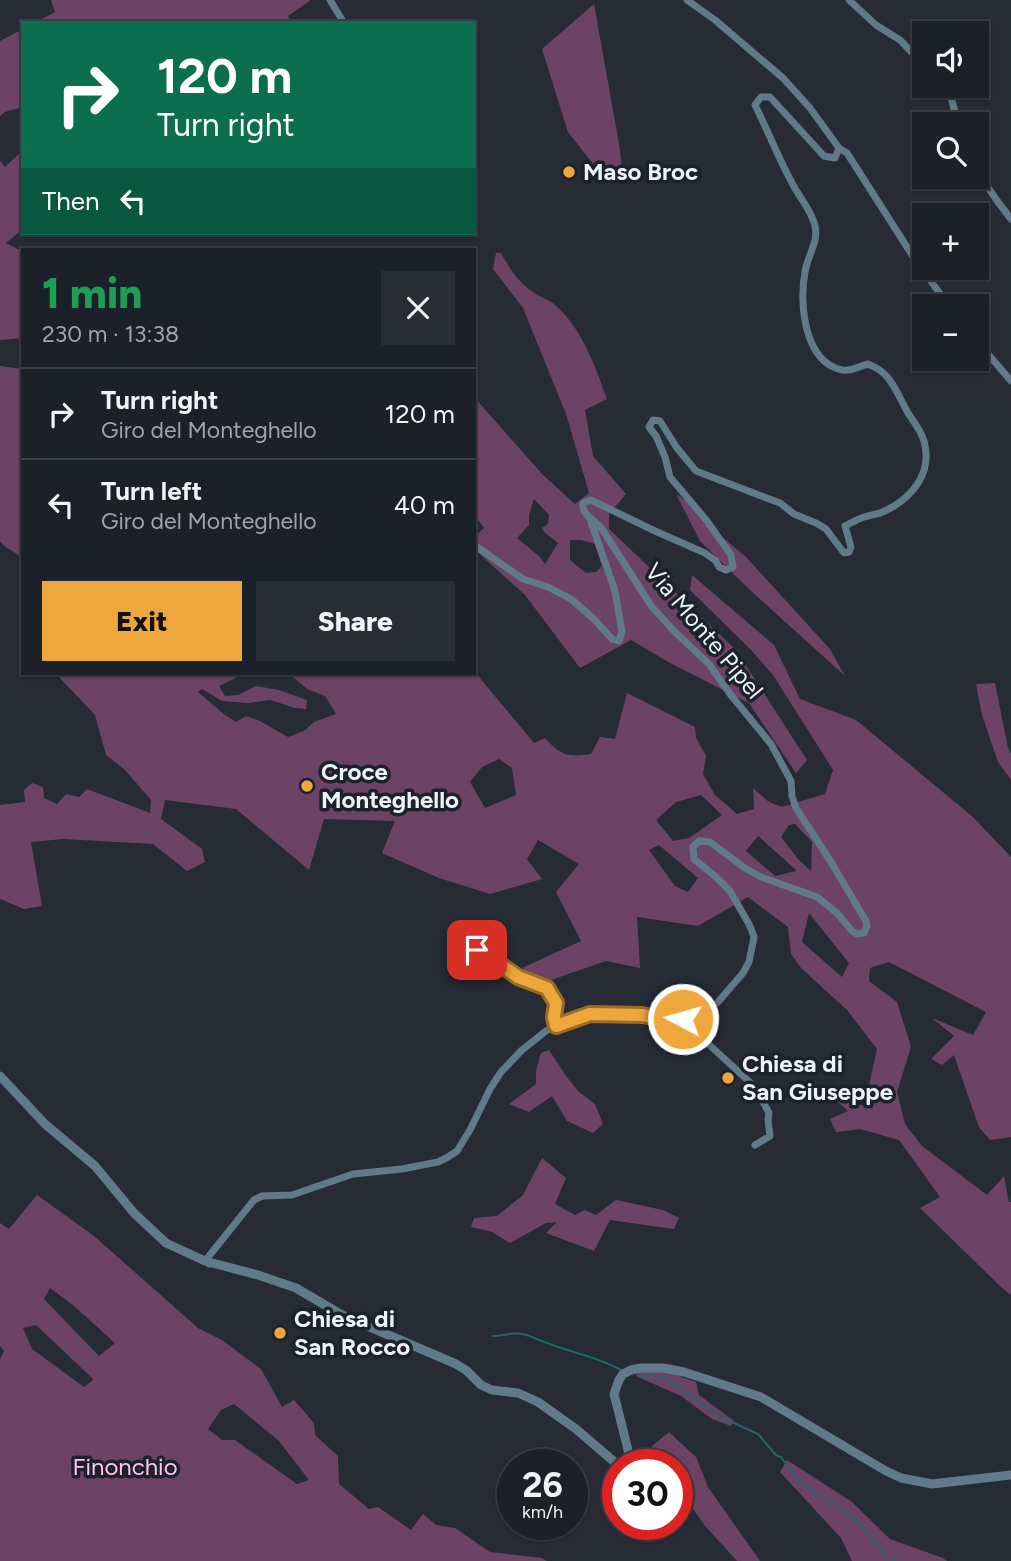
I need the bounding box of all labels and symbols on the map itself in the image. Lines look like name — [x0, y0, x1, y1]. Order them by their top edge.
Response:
place label: Maso Broc — [583, 157, 698, 186]
marker: Maso Broc — [561, 164, 577, 180]
street label: Via Monte Pipel — [639, 557, 770, 704]
place label: Croce Monteghello — [321, 757, 459, 814]
marker: Croce Monteghello — [299, 778, 315, 794]
pin — [447, 920, 507, 980]
position arrow — [646, 982, 720, 1056]
place label: Chiesa di San Giuseppe — [742, 1049, 893, 1106]
marker: Chiesa di San Giuseppe — [720, 1070, 736, 1086]
place label: Chiesa di San Rocco — [294, 1304, 410, 1361]
marker: Chiesa di San Rocco — [272, 1325, 288, 1341]
speed limit sign: 30 — [602, 1449, 693, 1540]
park label: Finonchio — [72, 1452, 178, 1481]

